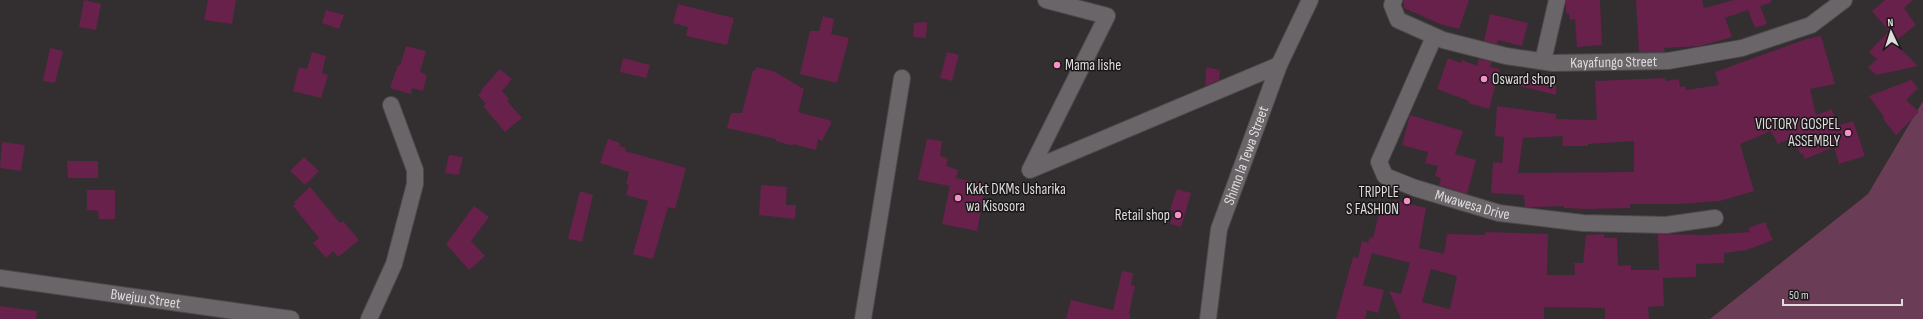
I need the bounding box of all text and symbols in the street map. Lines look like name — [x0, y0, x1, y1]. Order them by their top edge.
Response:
north arrow — [1871, 12, 1911, 52]
text: N — [1887, 16, 1894, 29]
street label: Kayafungo Street — [1570, 52, 1658, 72]
place label: Mama lishe — [1065, 56, 1121, 75]
marker: Mama lishe — [1052, 60, 1062, 70]
place label: Osward shop — [1492, 70, 1556, 89]
marker: Osward shop — [1479, 74, 1489, 84]
street label: Shimo la Tewa Street — [1219, 103, 1273, 208]
place label: VICTORY GOSPEL ASSEMBLY — [1755, 115, 1841, 151]
marker: VICTORY GOSPEL ASSEMBLY — [1843, 128, 1853, 138]
place label: Kkkt DKMs Usharika wa Kisosora — [966, 180, 1066, 216]
place label: TRIPPLE S FASHION — [1346, 183, 1399, 219]
street label: Mwawesa Drive — [1433, 185, 1511, 224]
marker: Kkkt DKMs Usharika wa Kisosora — [953, 193, 963, 203]
marker: TRIPPLE S FASHION — [1402, 196, 1412, 206]
place label: Retail shop — [1115, 206, 1170, 225]
marker: Retail shop — [1173, 210, 1183, 220]
scale bar — [1783, 281, 1902, 307]
street label: Bwejuu Street — [109, 284, 182, 313]
text: 50 m — [1789, 288, 1809, 303]

